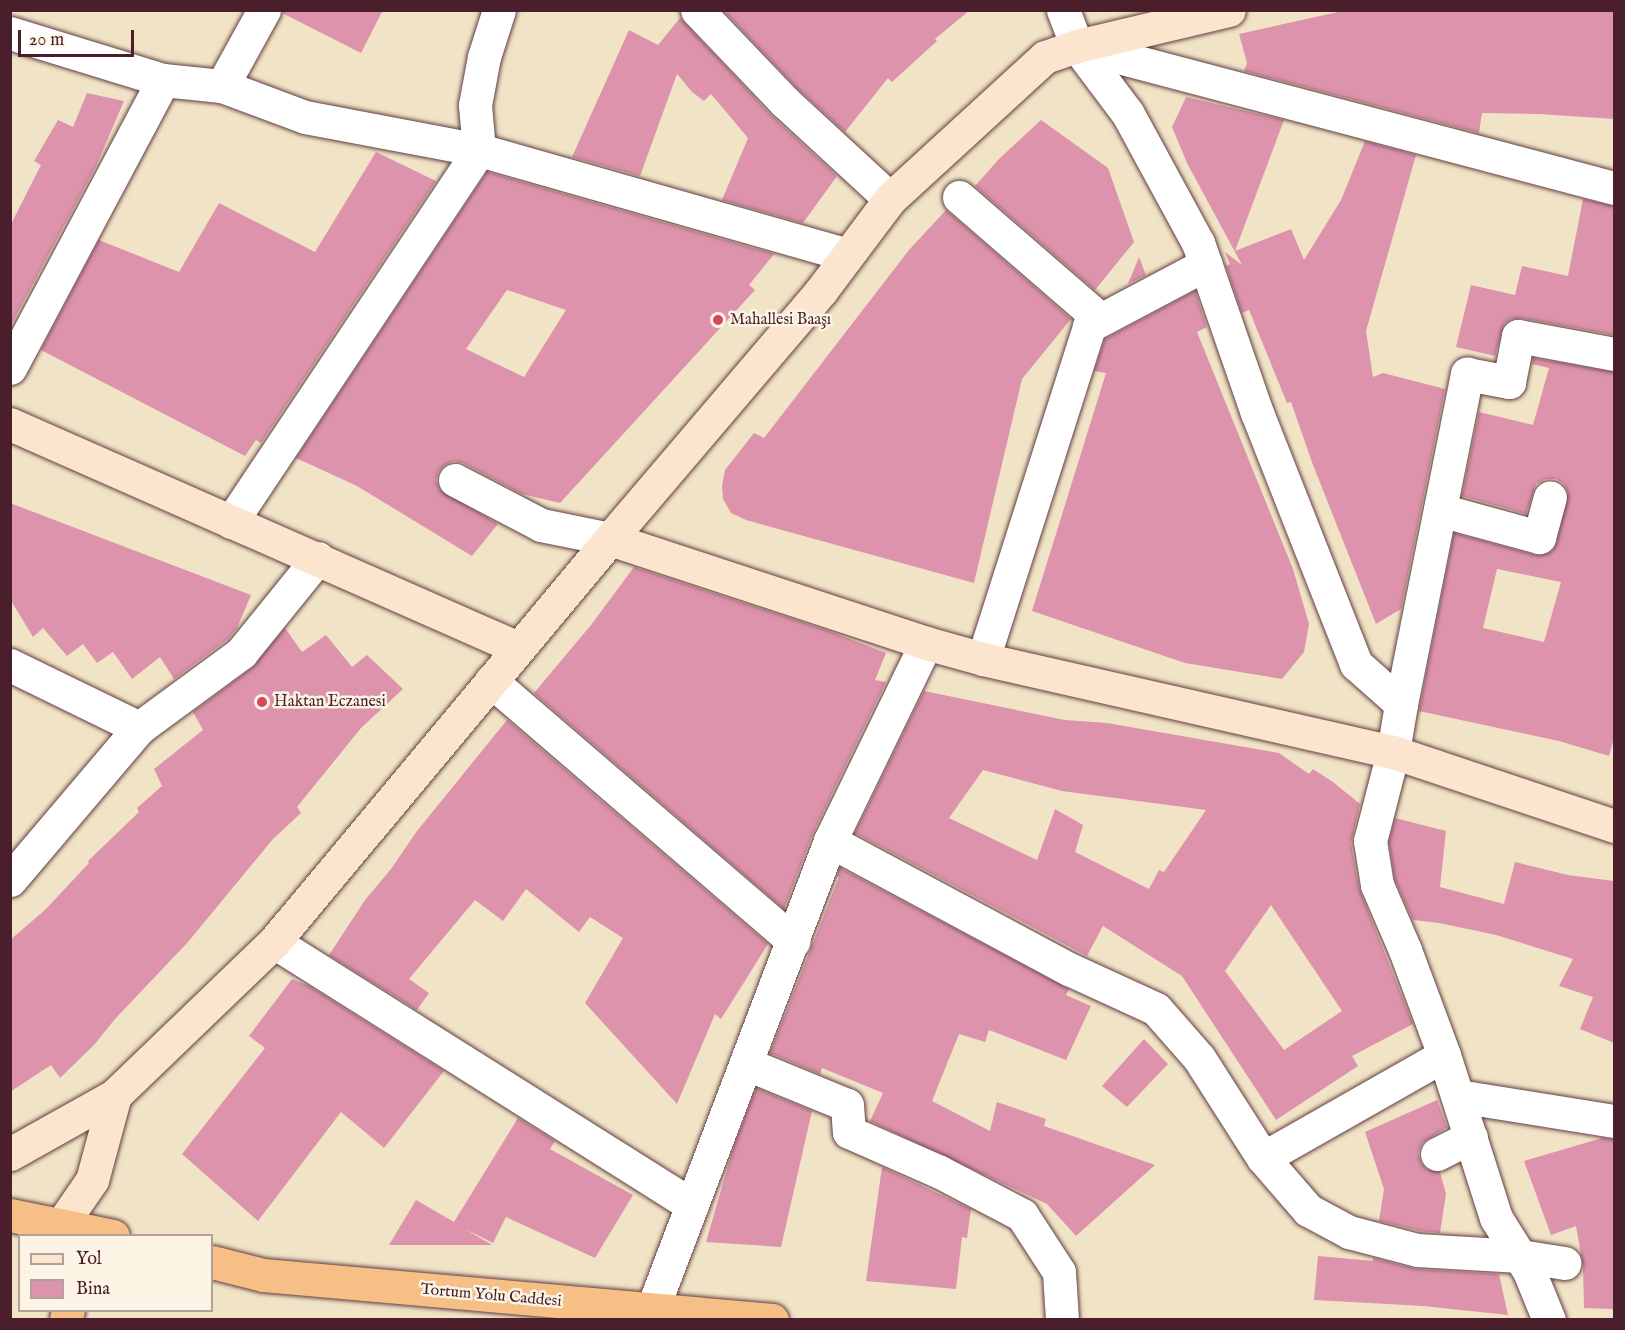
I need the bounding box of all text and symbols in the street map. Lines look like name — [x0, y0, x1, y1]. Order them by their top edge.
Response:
scale bar — [21, 18, 136, 56]
text: 20 m — [29, 29, 64, 52]
place label: Mahallesi Baaşı — [730, 310, 831, 330]
marker: Mahallesi Baaşı — [711, 313, 725, 327]
place label: Haktan Eczanesi — [274, 692, 386, 712]
marker: Haktan Eczanesi — [255, 695, 269, 709]
legend — [18, 1234, 213, 1312]
text: Yol — [76, 1248, 102, 1271]
text: Bina — [76, 1278, 110, 1301]
street label: Tortum Yolu Caddesi — [420, 1280, 562, 1312]

